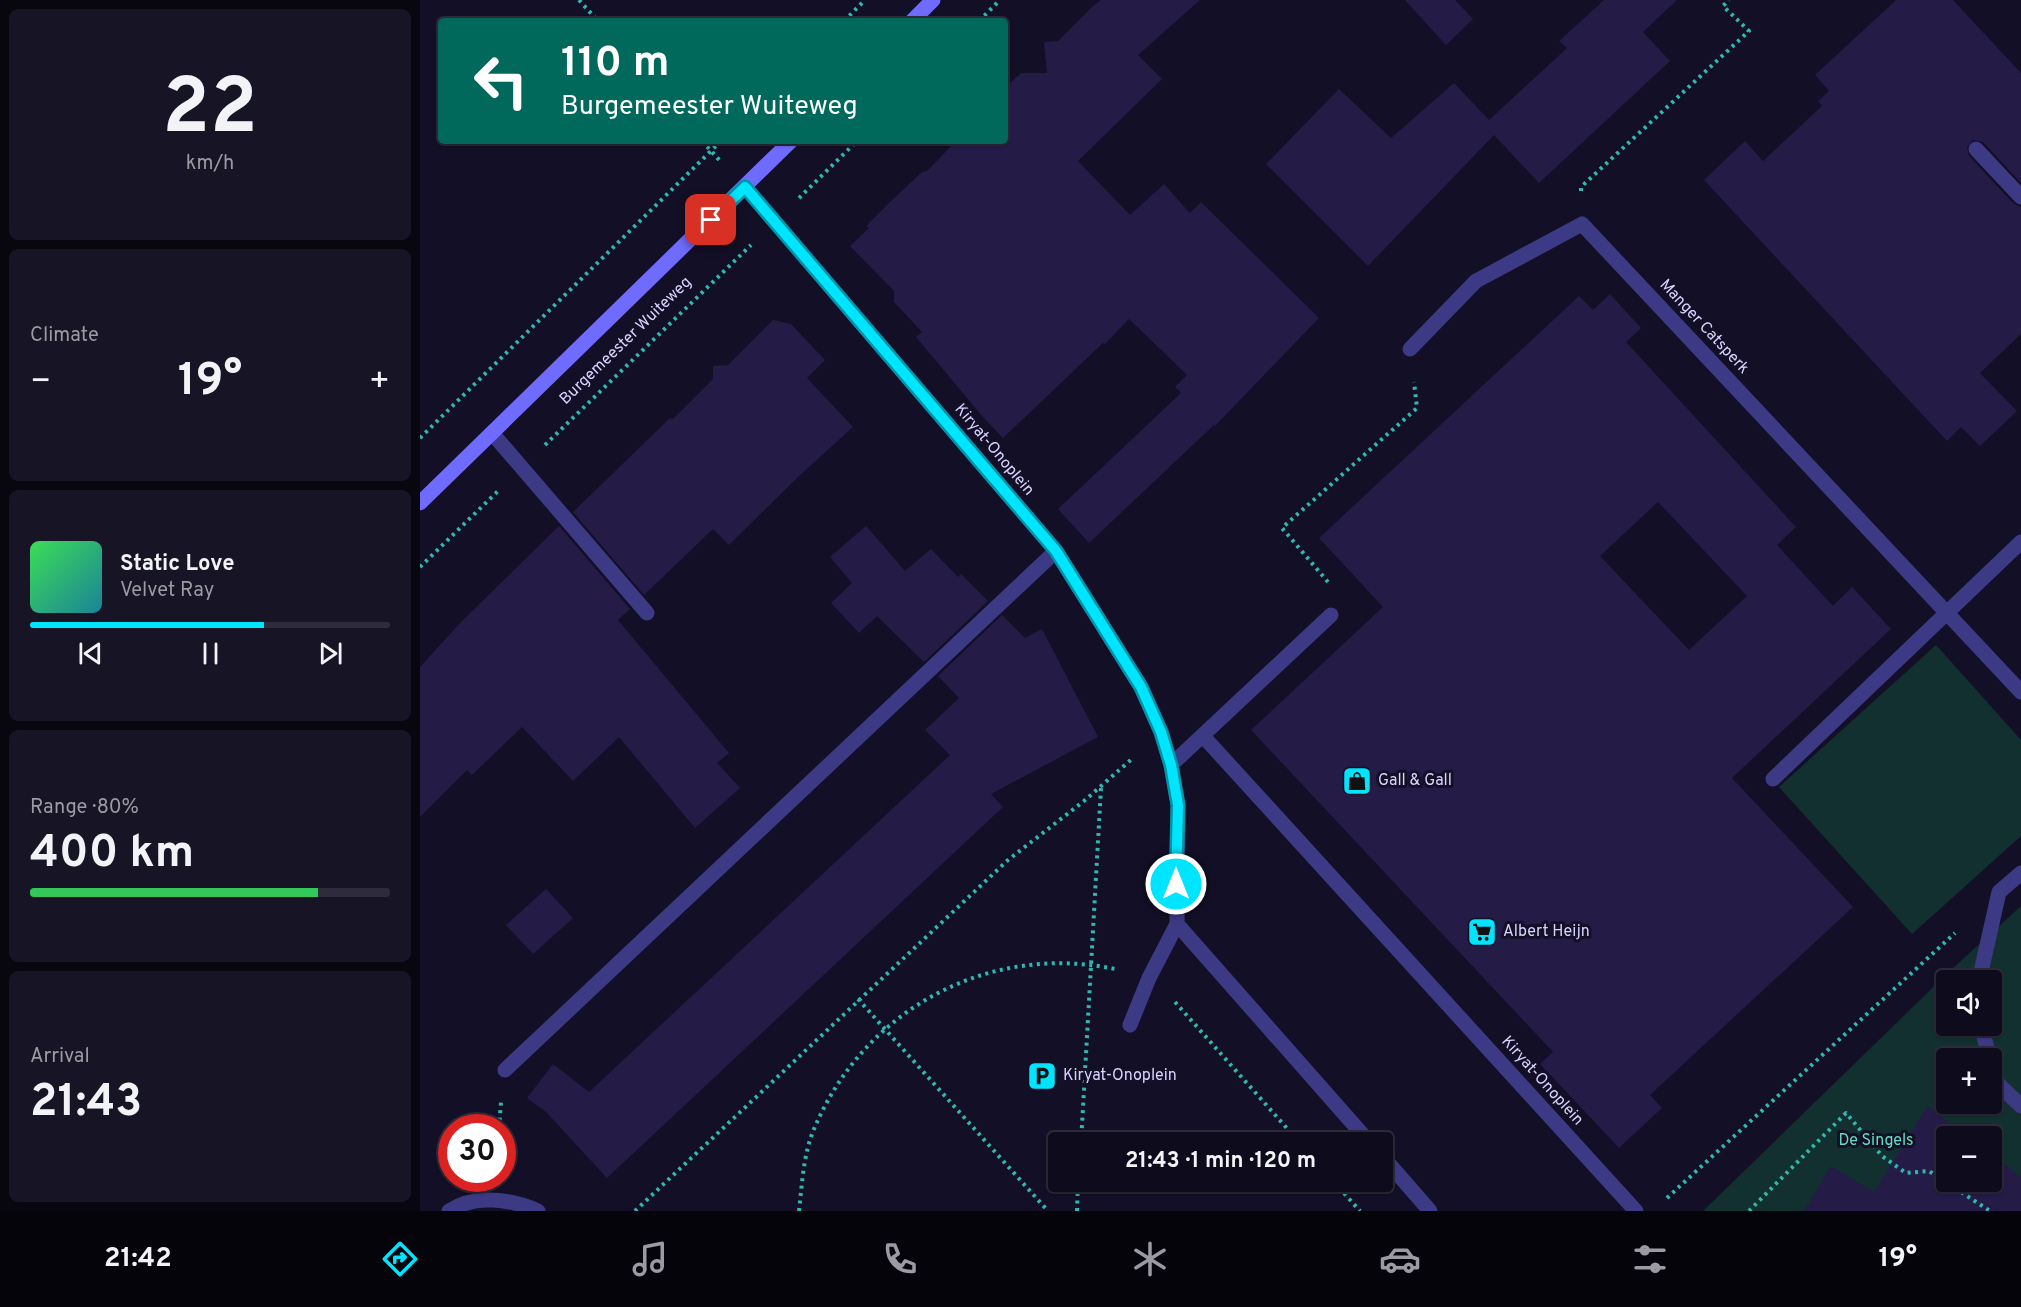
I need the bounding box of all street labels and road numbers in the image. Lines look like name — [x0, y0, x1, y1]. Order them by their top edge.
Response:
street label: Burgemeester Wuiteweg — [556, 273, 696, 409]
street label: Manger Catsperk — [1655, 275, 1753, 379]
street label: Kiryat-Onoplein — [950, 400, 1038, 500]
street label: Kiryat-Onoplein — [1497, 1032, 1587, 1130]

